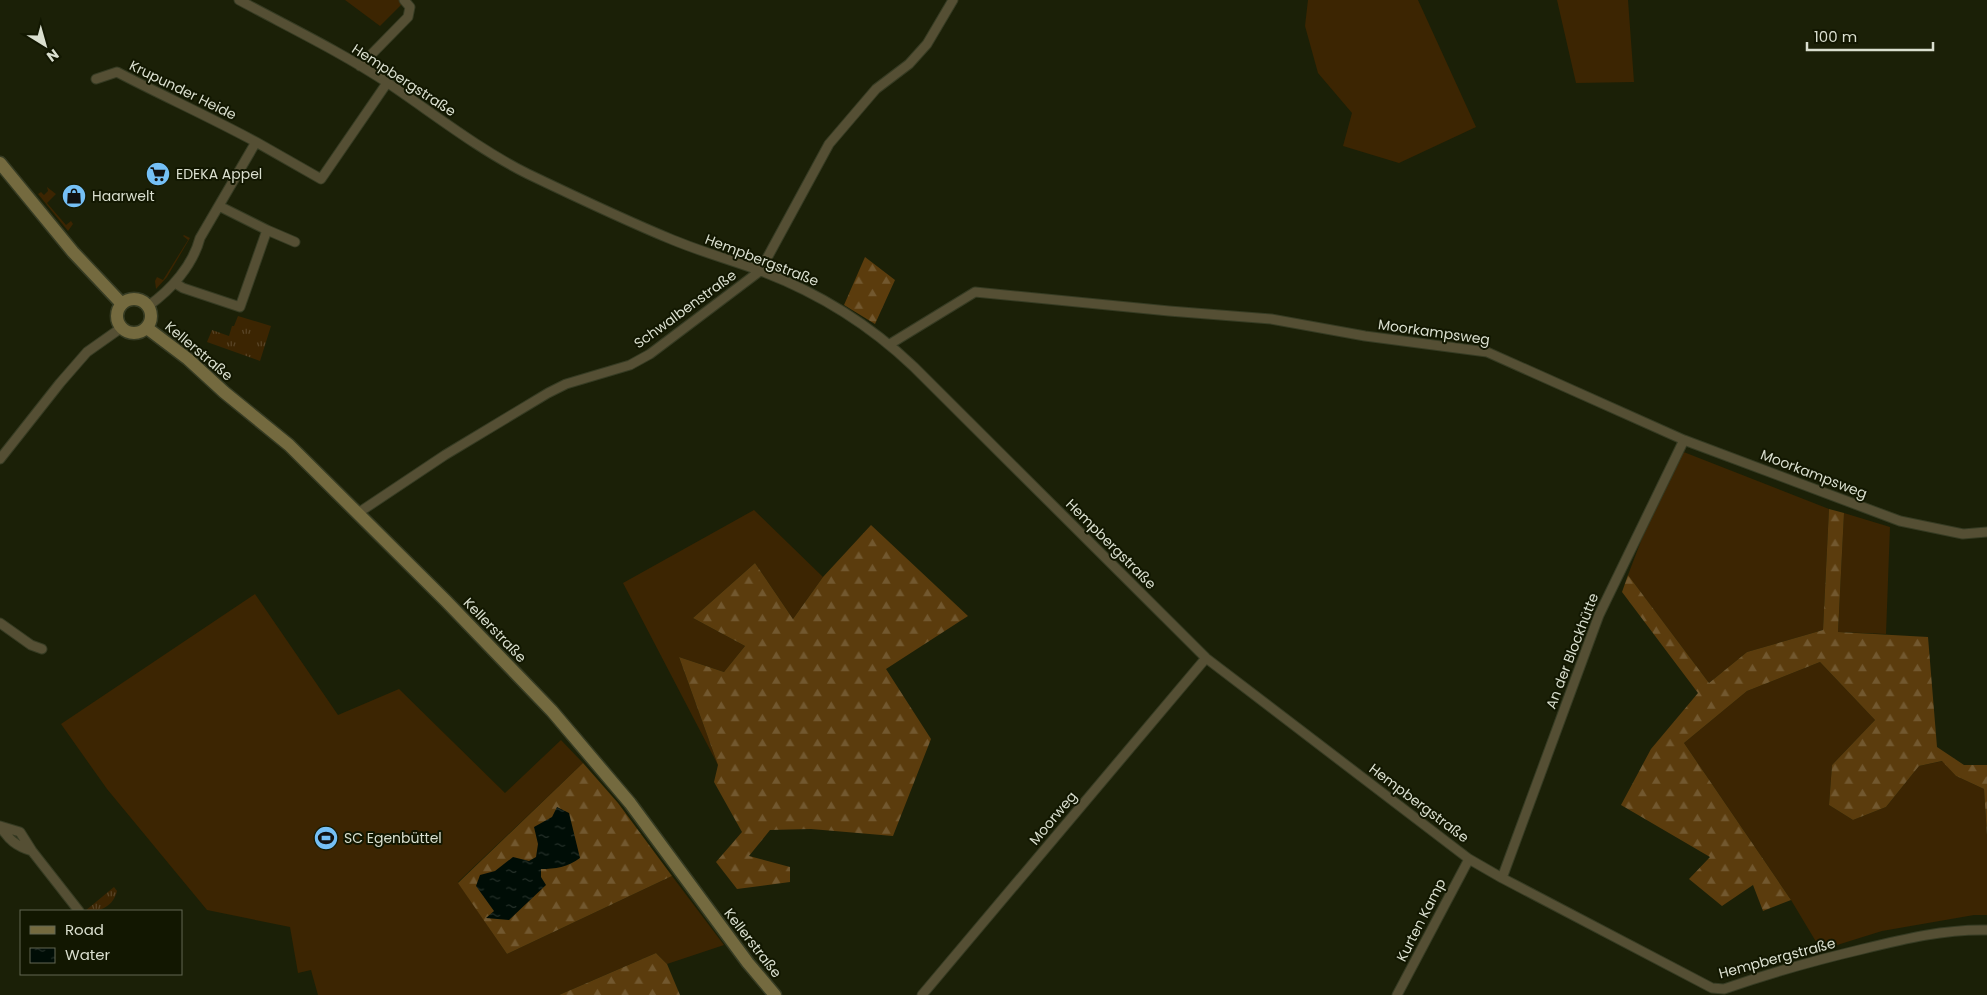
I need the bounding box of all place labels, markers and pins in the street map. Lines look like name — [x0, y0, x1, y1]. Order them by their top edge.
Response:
supermarket icon: EDEKA Appel — [145, 161, 171, 187]
place label: EDEKA Appel — [176, 164, 262, 184]
shop icon: Haarwelt — [61, 183, 87, 209]
place label: Haarwelt — [92, 186, 155, 206]
sports icon: SC Egenbüttel — [313, 825, 339, 851]
place label: SC Egenbüttel — [344, 828, 442, 848]

